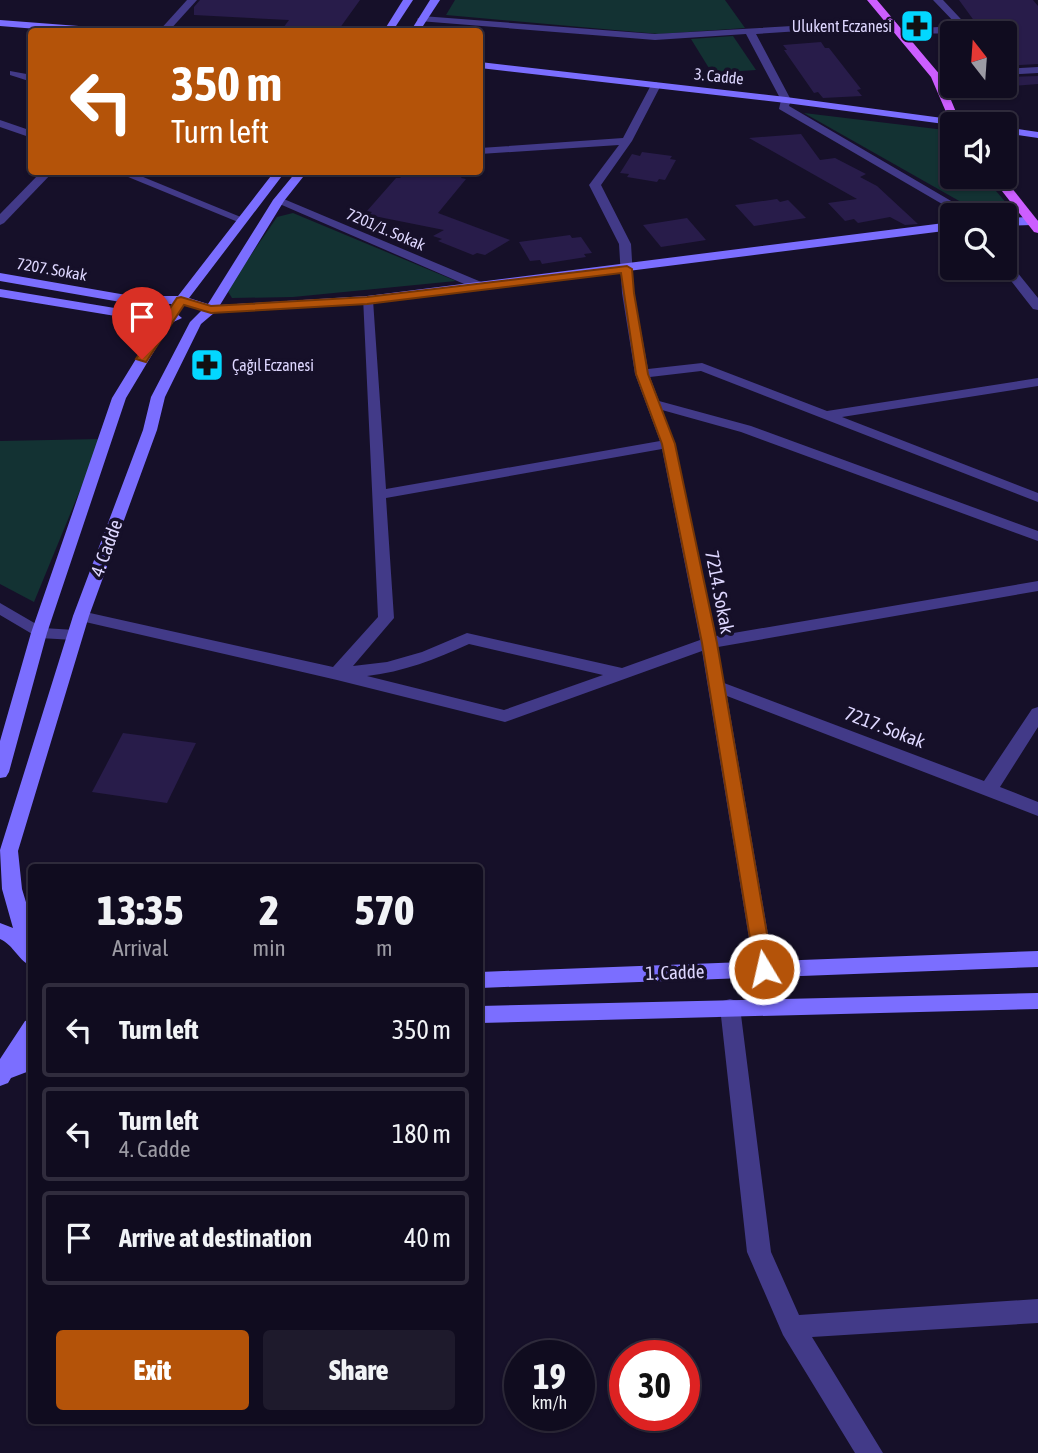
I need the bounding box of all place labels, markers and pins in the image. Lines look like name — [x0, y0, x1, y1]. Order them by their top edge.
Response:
pharmacy icon: Ulukent Eczanesi — [898, 7, 936, 45]
place label: Ulukent Eczanesi — [792, 17, 892, 35]
pin — [112, 287, 172, 359]
pharmacy icon: Çağıl Eczanesi — [188, 346, 226, 384]
place label: Çağıl Eczanesi — [232, 356, 314, 375]

